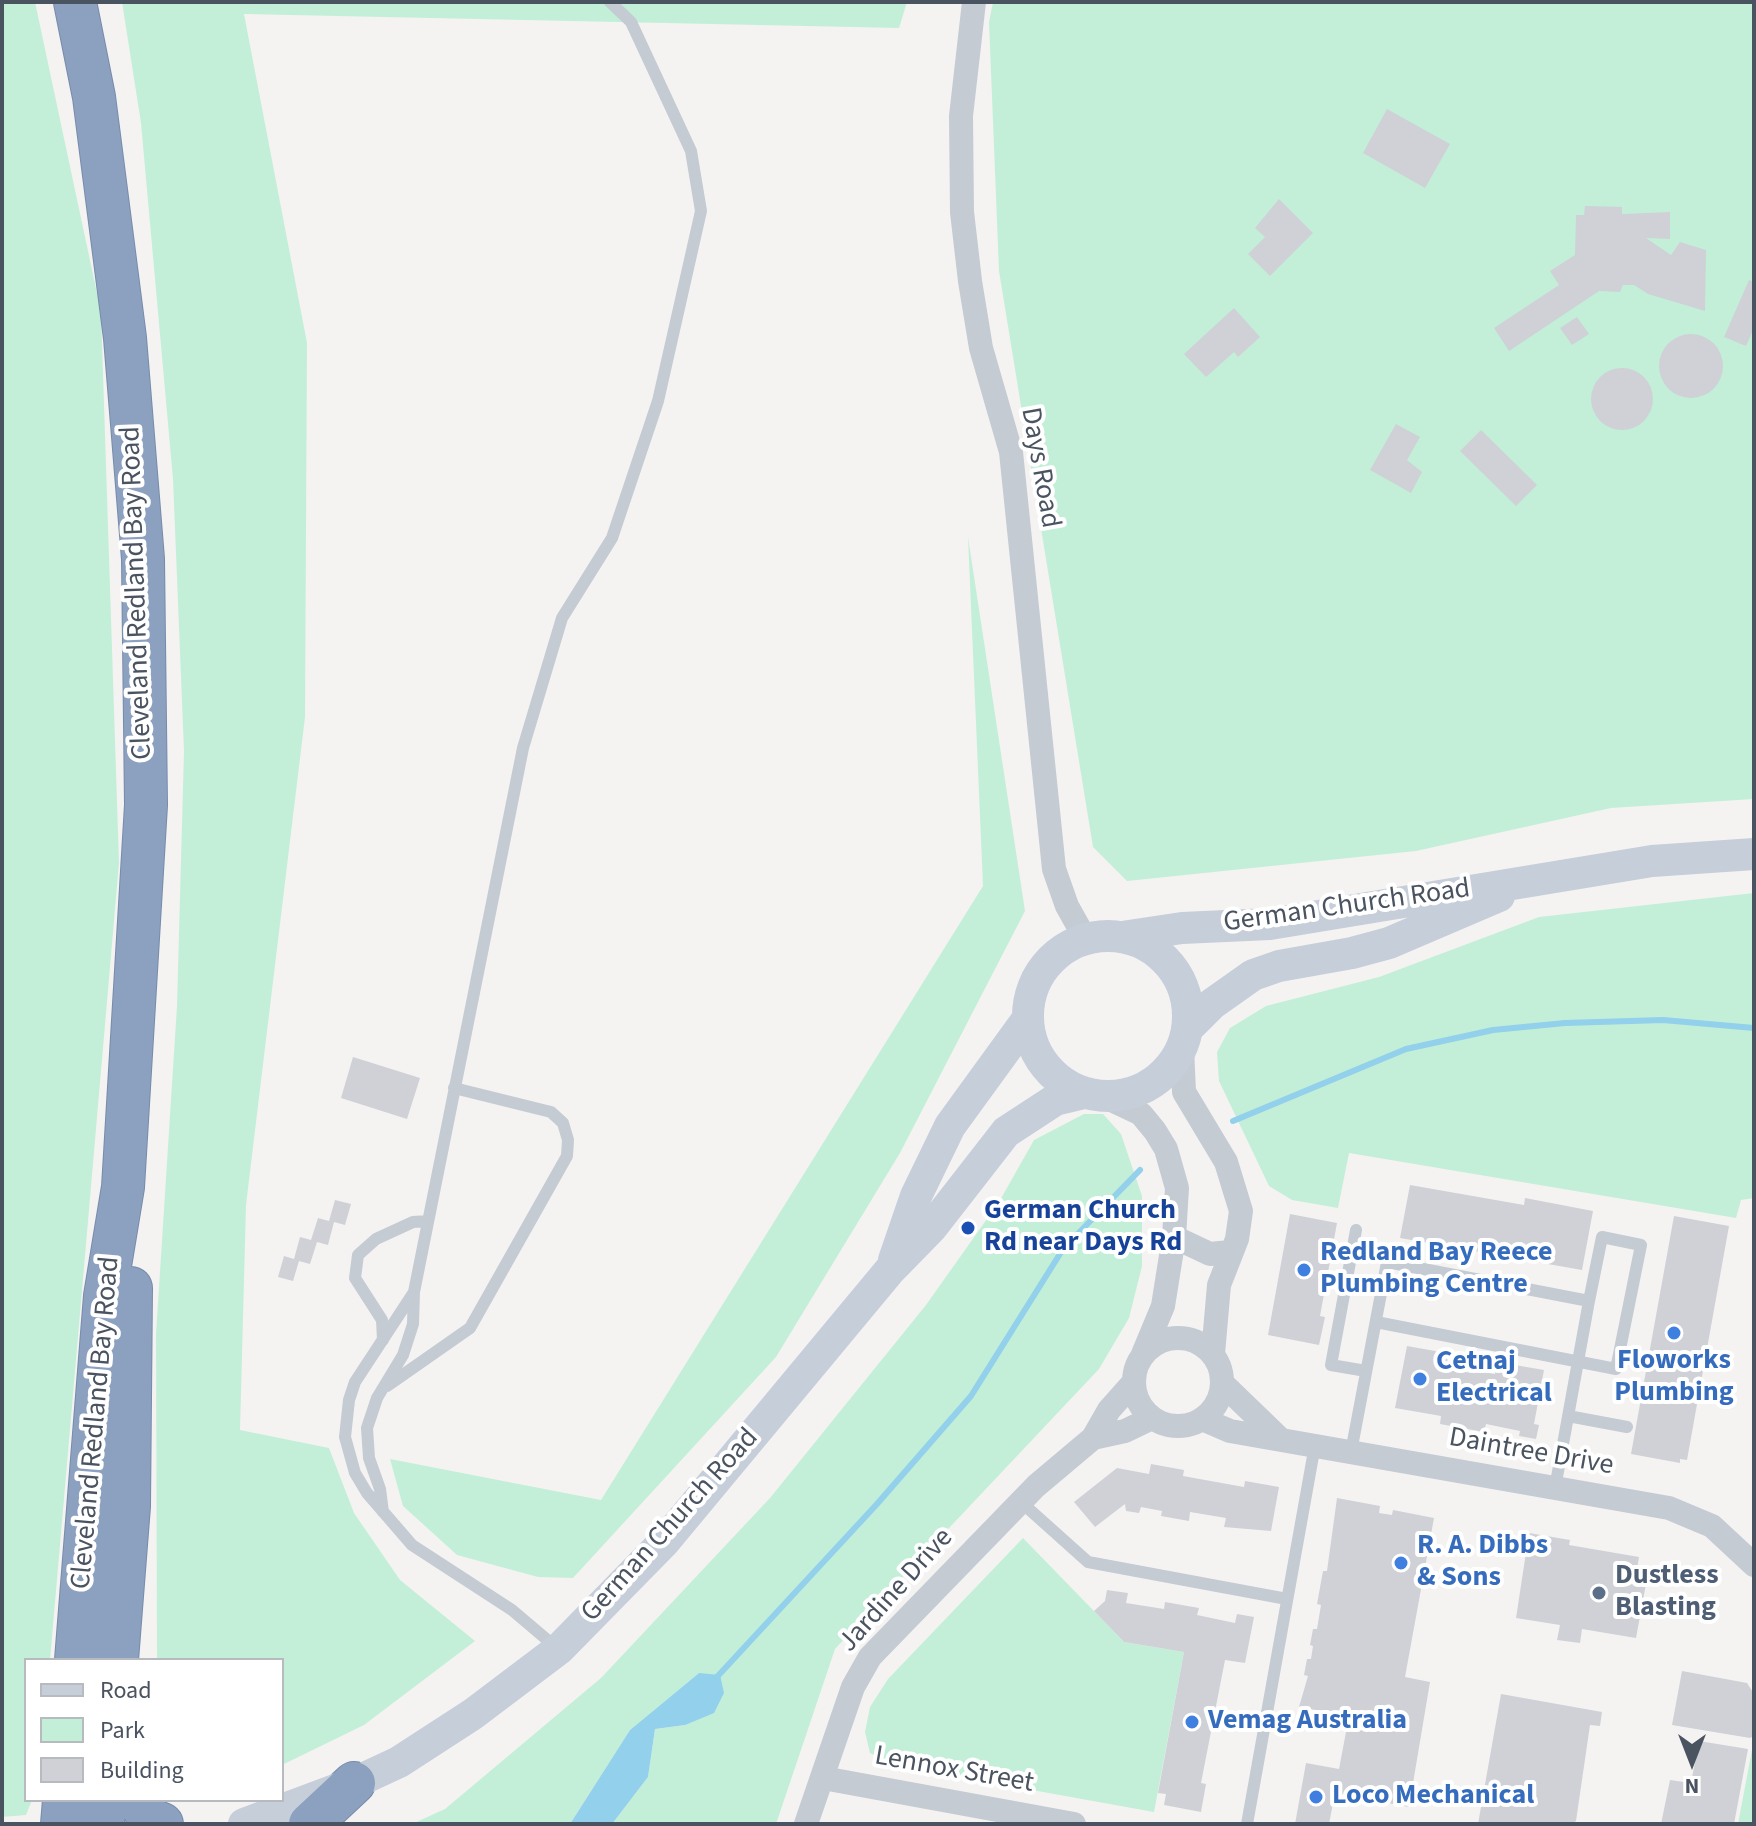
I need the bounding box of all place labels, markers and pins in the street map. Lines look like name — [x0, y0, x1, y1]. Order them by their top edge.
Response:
place label: German Church Rd near Days Rd — [984, 1195, 1182, 1261]
marker: German Church Rd near Days Rd — [959, 1219, 977, 1237]
place label: Redland Bay Reece Plumbing Centre — [1320, 1237, 1552, 1303]
marker: Redland Bay Reece Plumbing Centre — [1295, 1261, 1313, 1279]
marker: Floworks Plumbing — [1665, 1324, 1683, 1342]
place label: Floworks Plumbing — [1614, 1345, 1734, 1411]
place label: Cetnaj Electrical — [1436, 1346, 1552, 1412]
marker: Cetnaj Electrical — [1411, 1370, 1429, 1388]
place label: R. A. Dibbs & Sons — [1417, 1530, 1548, 1596]
marker: R. A. Dibbs & Sons — [1392, 1554, 1410, 1572]
place label: Dustless Blasting — [1615, 1560, 1719, 1626]
marker: Dustless Blasting — [1590, 1584, 1608, 1602]
place label: Vemag Australia — [1208, 1705, 1407, 1739]
marker: Vemag Australia — [1183, 1713, 1201, 1731]
place label: Loco Mechanical — [1332, 1780, 1534, 1814]
marker: Loco Mechanical — [1307, 1788, 1325, 1806]

